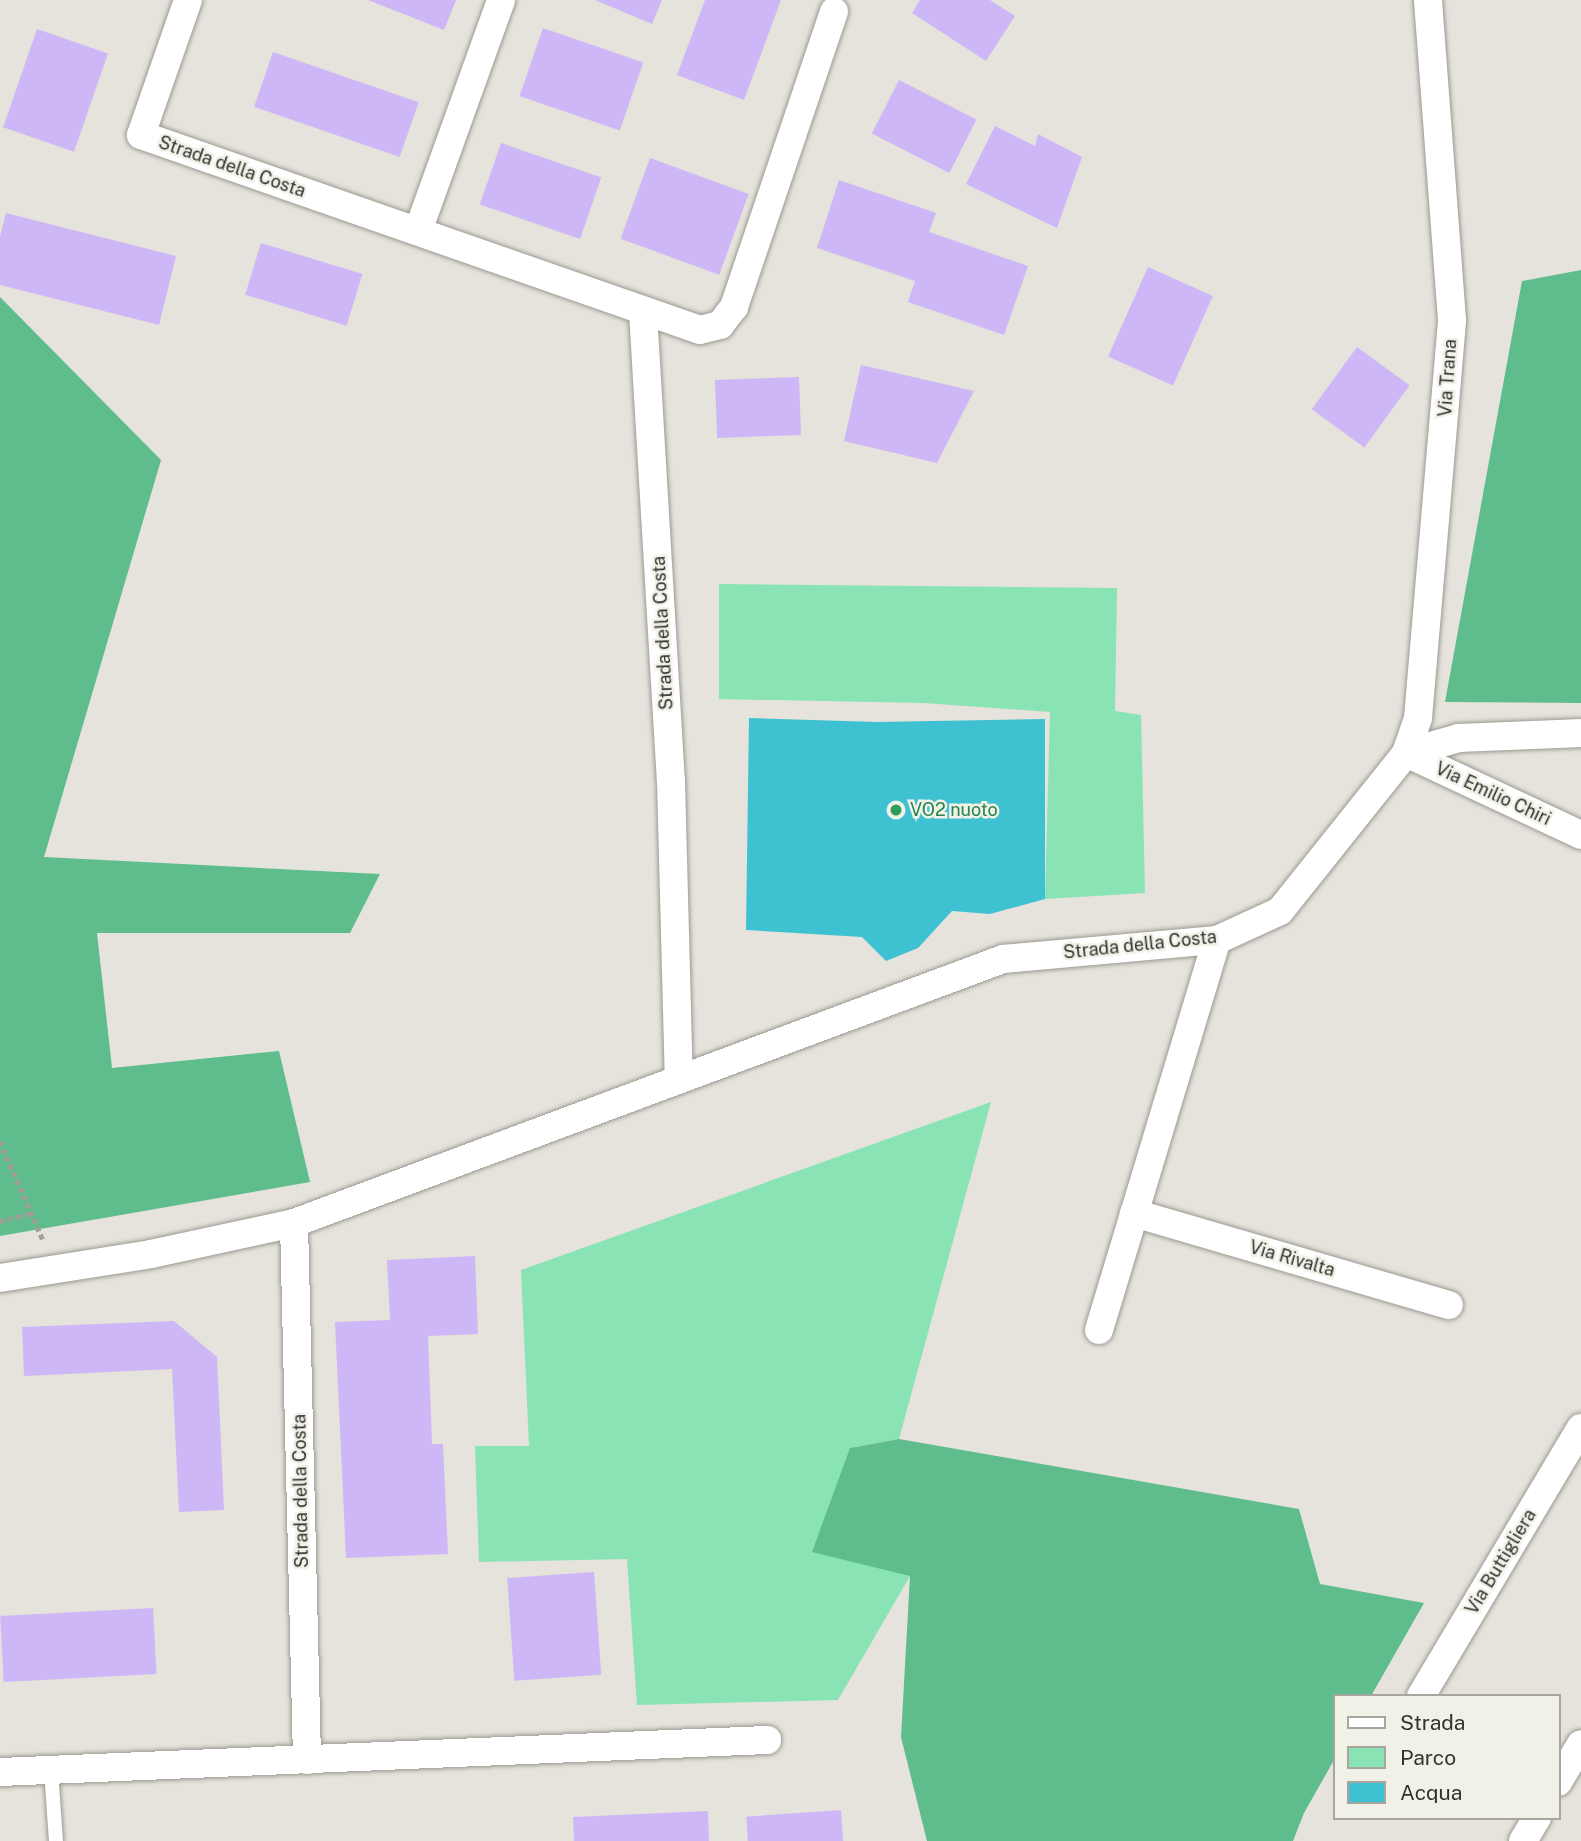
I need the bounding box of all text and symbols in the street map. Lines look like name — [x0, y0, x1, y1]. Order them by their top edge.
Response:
street label: Strada della Costa — [155, 132, 309, 202]
street label: Via Trana — [1435, 338, 1461, 418]
street label: Strada della Costa — [648, 555, 678, 711]
street label: Via Emilio Chiri — [1432, 758, 1554, 830]
place label: VO2 nuoto — [910, 799, 998, 821]
marker: VO2 nuoto — [888, 802, 904, 818]
street label: Strada della Costa — [1062, 926, 1218, 964]
street label: Via Rivalta — [1247, 1237, 1337, 1281]
street label: Strada della Costa — [289, 1414, 313, 1568]
street label: Via Buttigliera — [1461, 1506, 1541, 1618]
legend — [1332, 1694, 1560, 1820]
text: Strada — [1400, 1710, 1465, 1735]
text: Parco — [1400, 1745, 1456, 1770]
text: Acqua — [1400, 1780, 1462, 1805]

